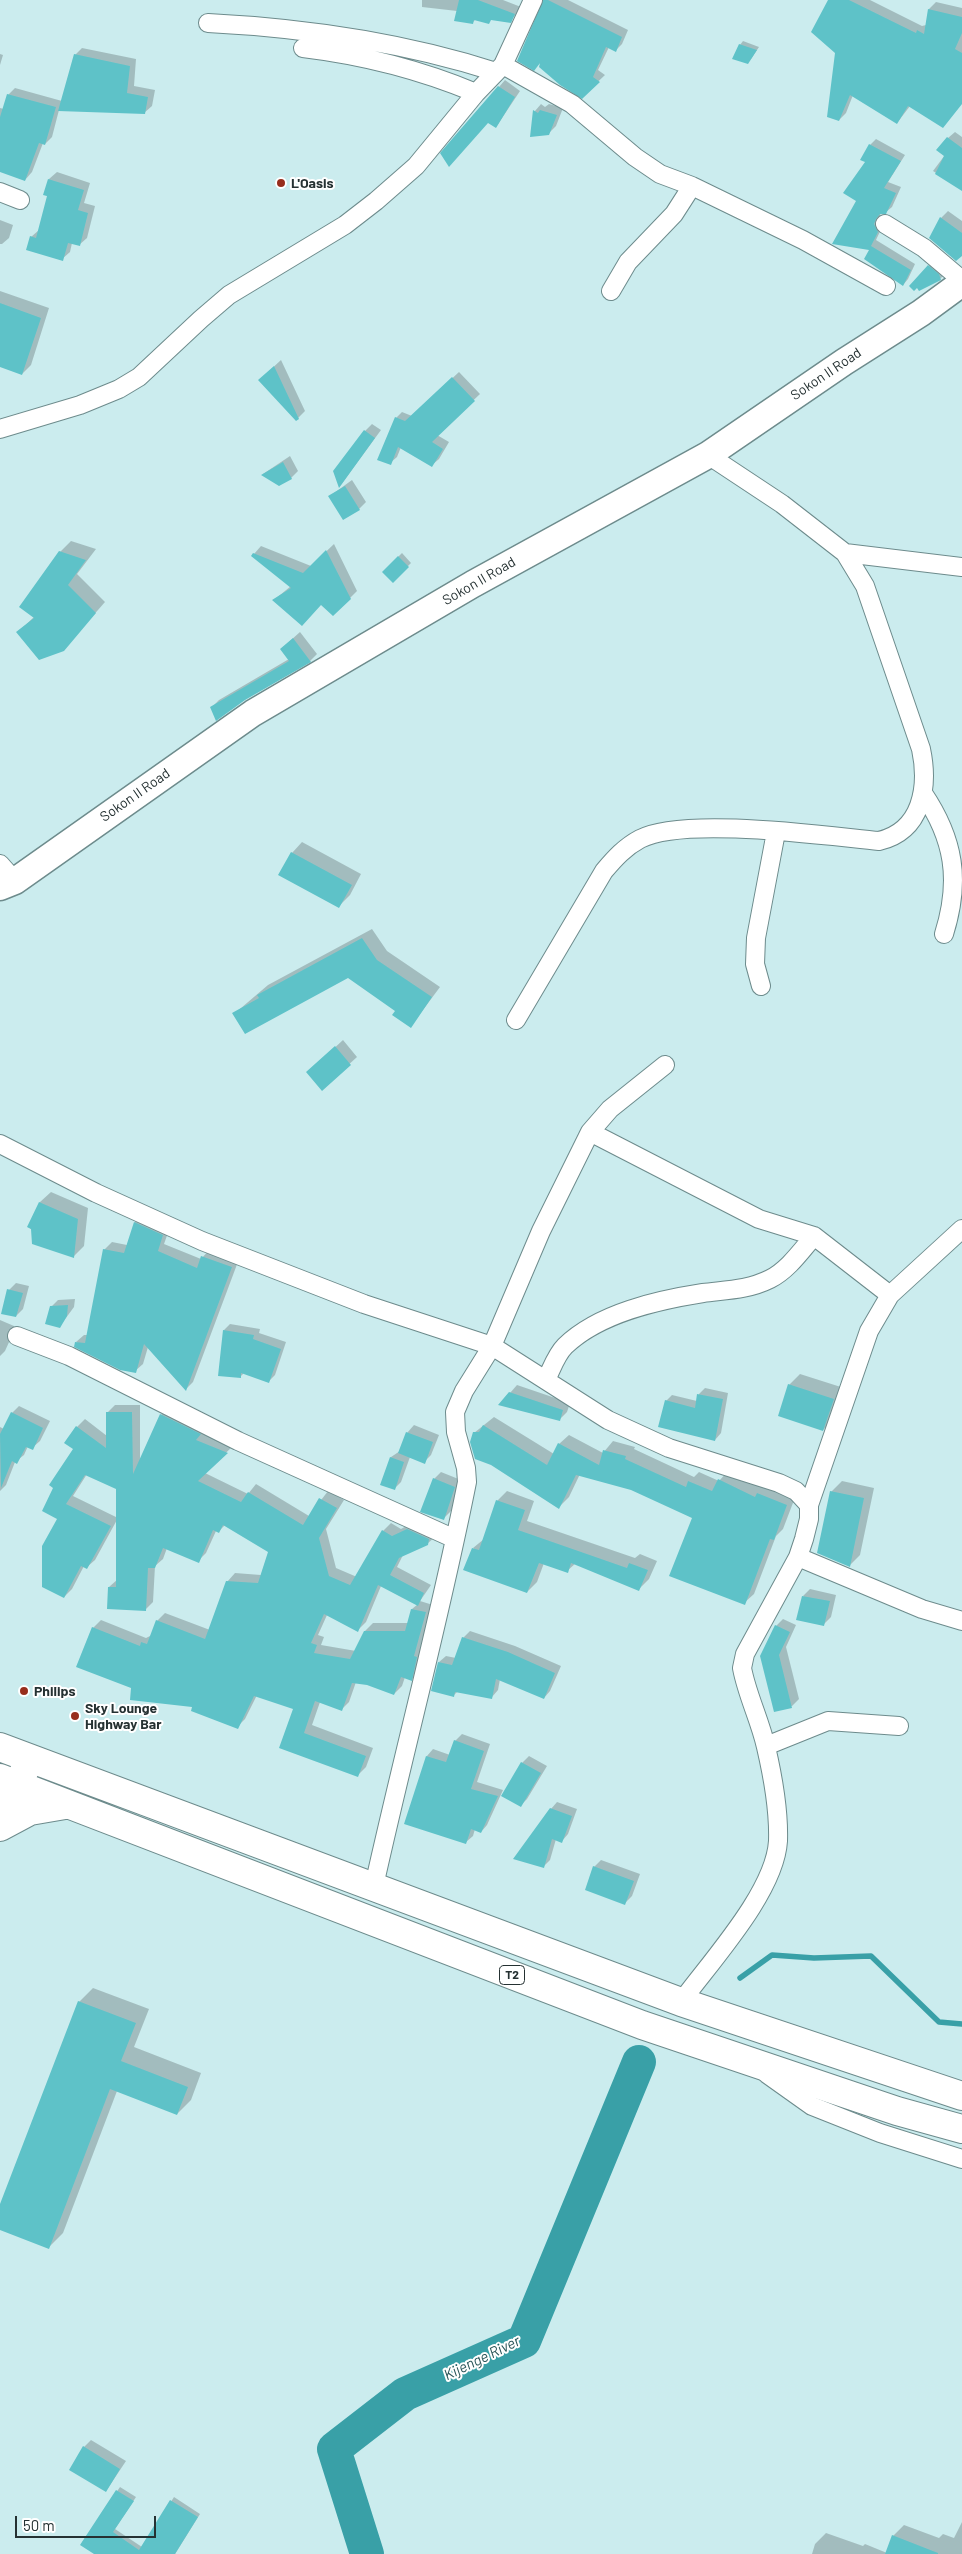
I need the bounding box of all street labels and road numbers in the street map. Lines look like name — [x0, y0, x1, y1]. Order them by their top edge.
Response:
street label: Sokon II Road — [788, 344, 864, 404]
street label: Sokon II Road — [439, 553, 519, 609]
street label: Sokon II Road — [97, 765, 173, 825]
road number: T2 — [500, 1966, 524, 1984]

